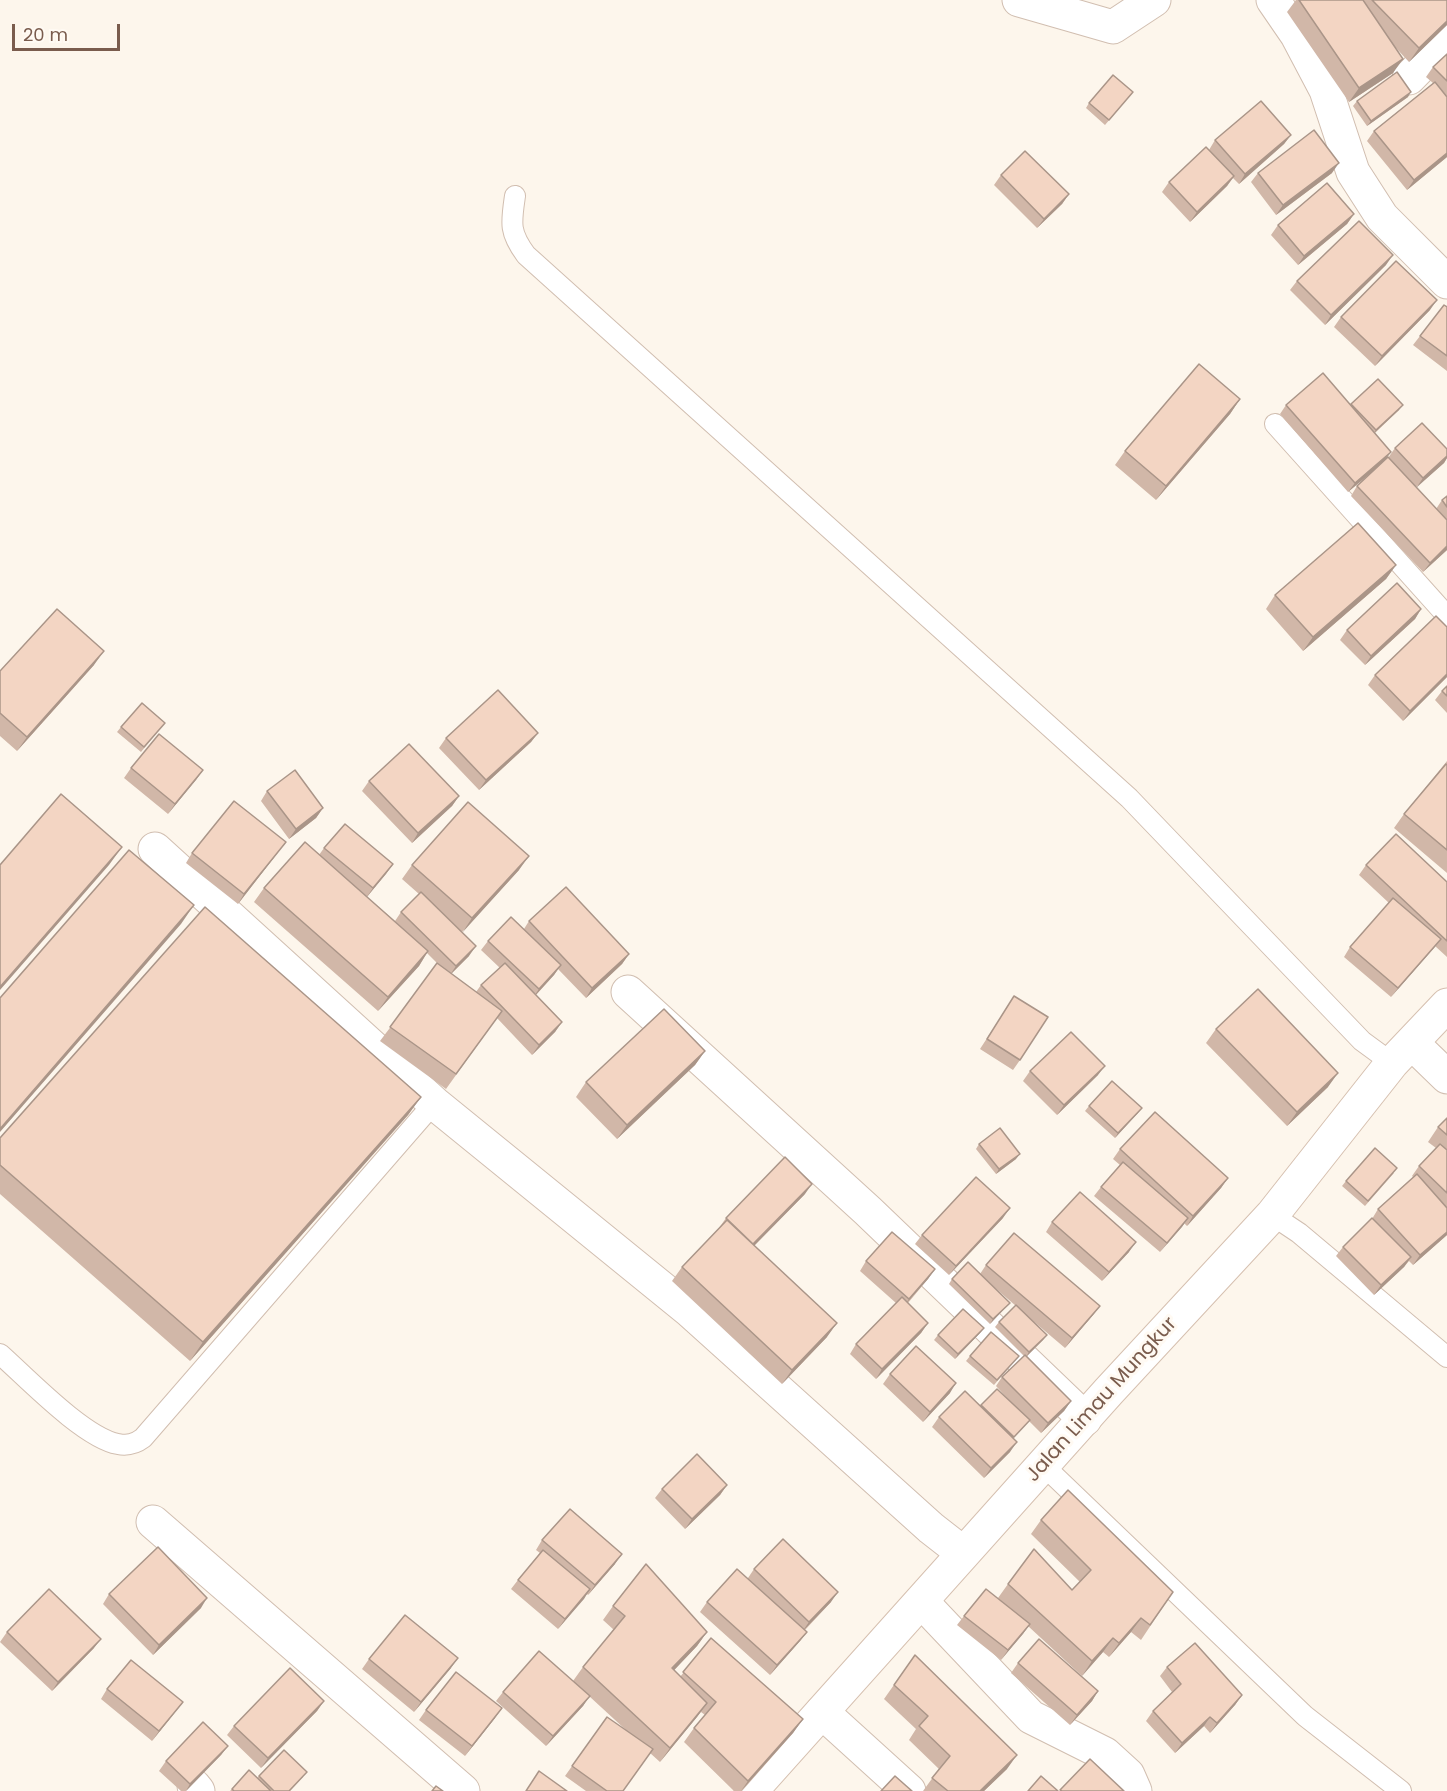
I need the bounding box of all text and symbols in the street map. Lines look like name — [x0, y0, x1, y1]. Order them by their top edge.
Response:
scale bar — [15, 12, 123, 50]
text: 20 m — [23, 22, 68, 47]
street label: Jalan Limau Mungkur — [1022, 1313, 1182, 1487]

